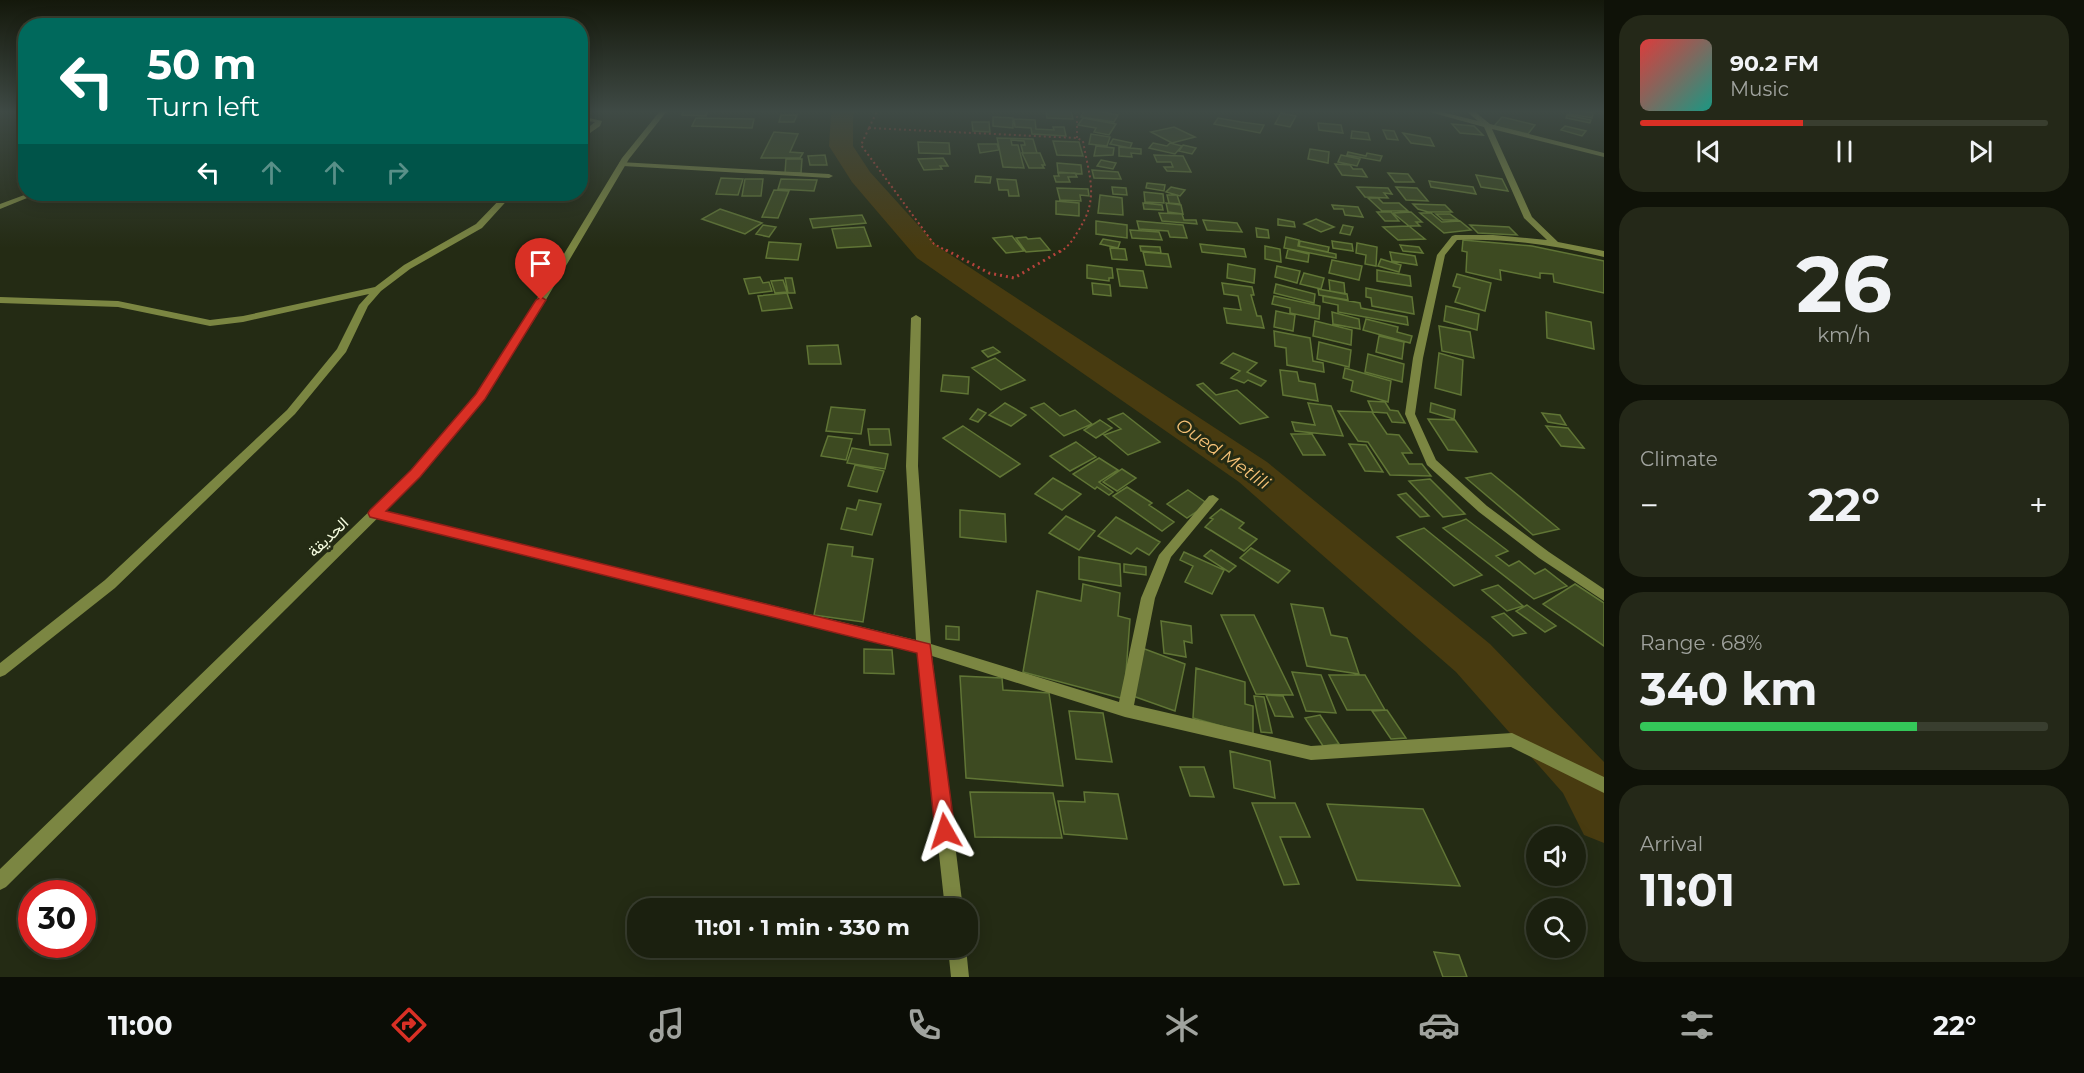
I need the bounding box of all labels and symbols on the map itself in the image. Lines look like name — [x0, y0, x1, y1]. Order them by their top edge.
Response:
pin — [515, 238, 566, 300]
water label: Oued Metlili — [1172, 414, 1274, 495]
street label: الحديقة — [304, 513, 352, 561]
position arrow — [913, 799, 977, 863]
speed limit sign: 30 — [18, 880, 96, 958]

